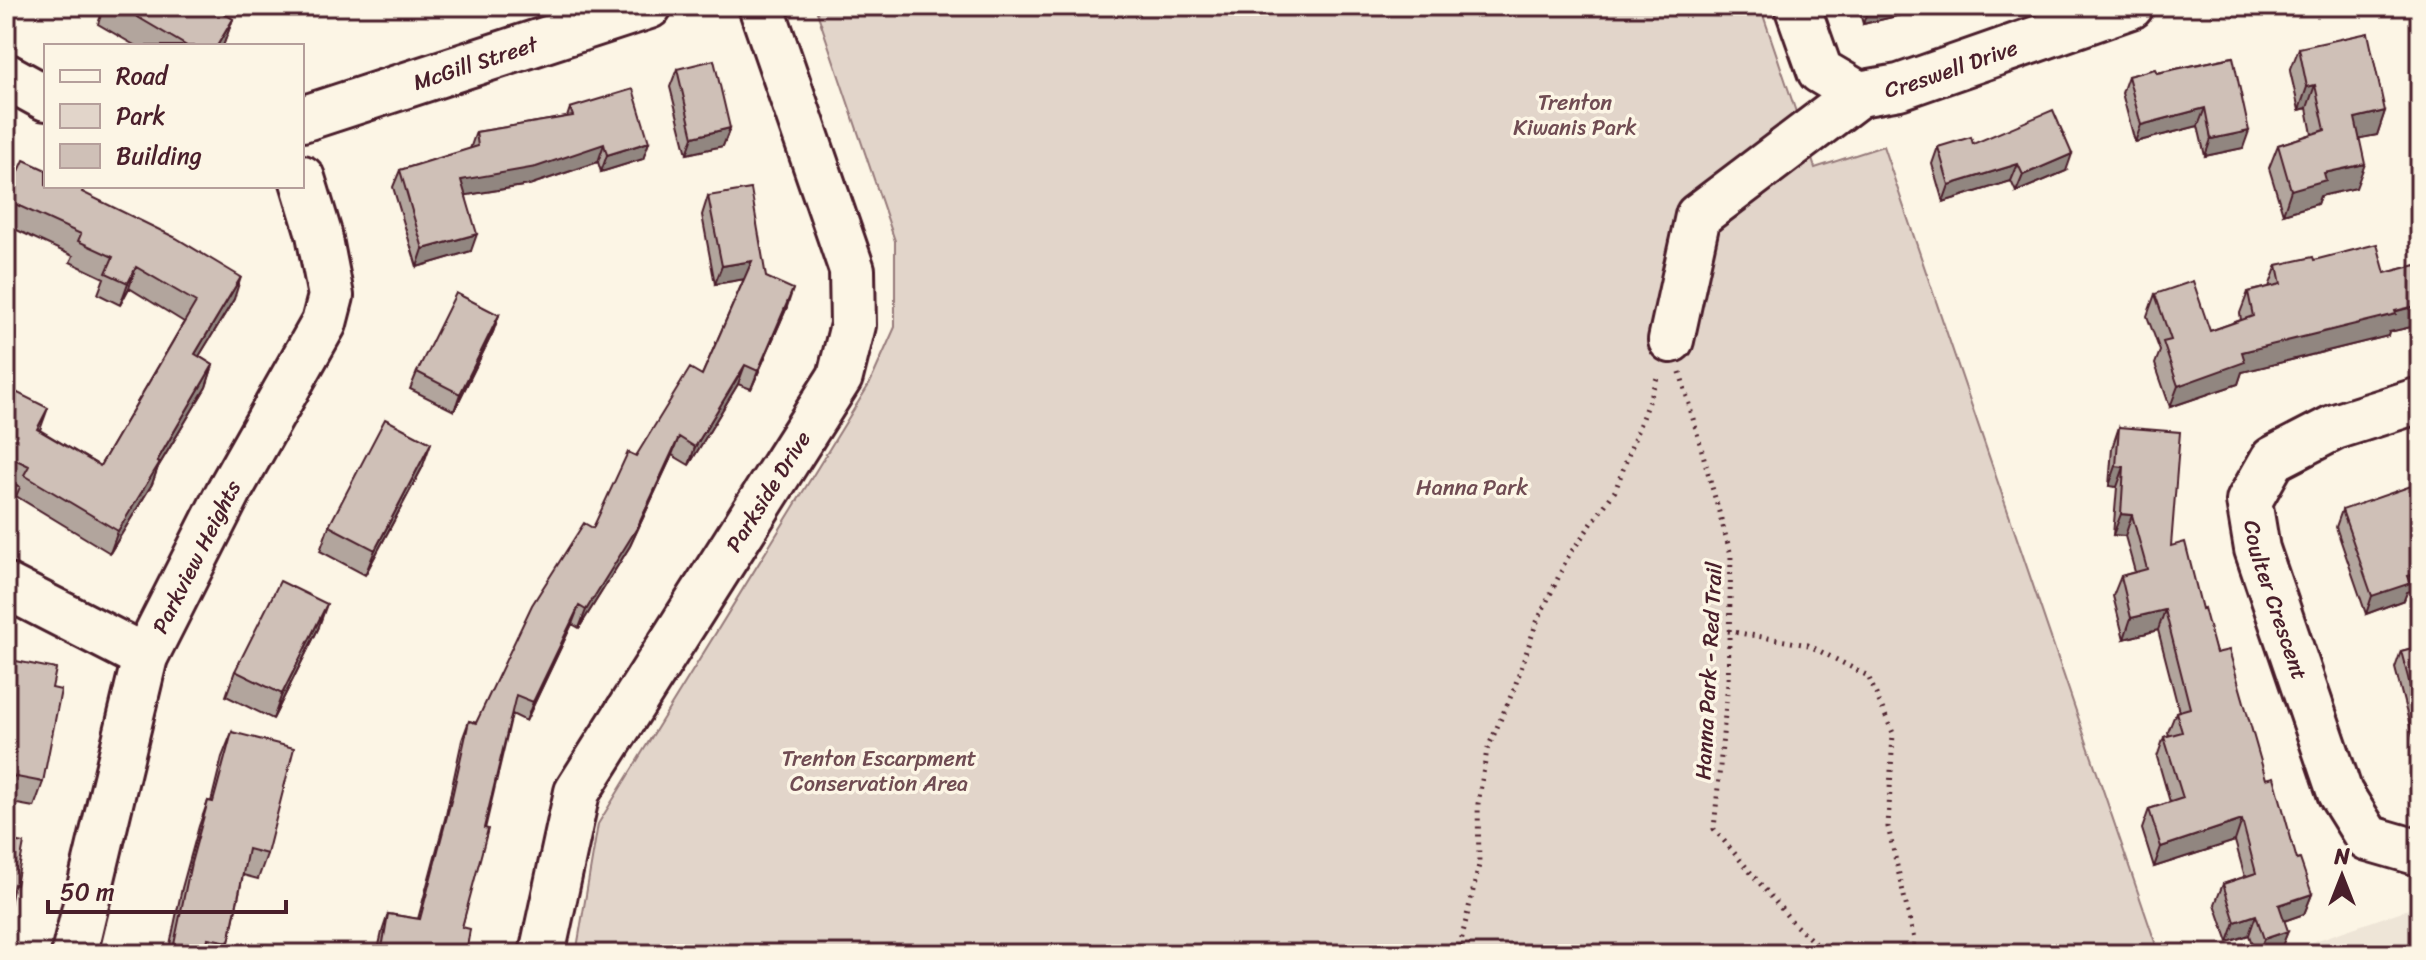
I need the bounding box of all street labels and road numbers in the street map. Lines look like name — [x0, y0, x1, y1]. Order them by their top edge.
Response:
street label: McGill Street — [408, 24, 544, 102]
street label: Creswell Drive — [1882, 28, 2023, 109]
street label: Parkside Drive — [715, 423, 822, 560]
street label: Parkview Heights — [141, 472, 252, 641]
street label: Coulter Crescent — [2233, 517, 2319, 685]
street label: Hanna Park - Red Trail — [1683, 560, 1734, 781]

